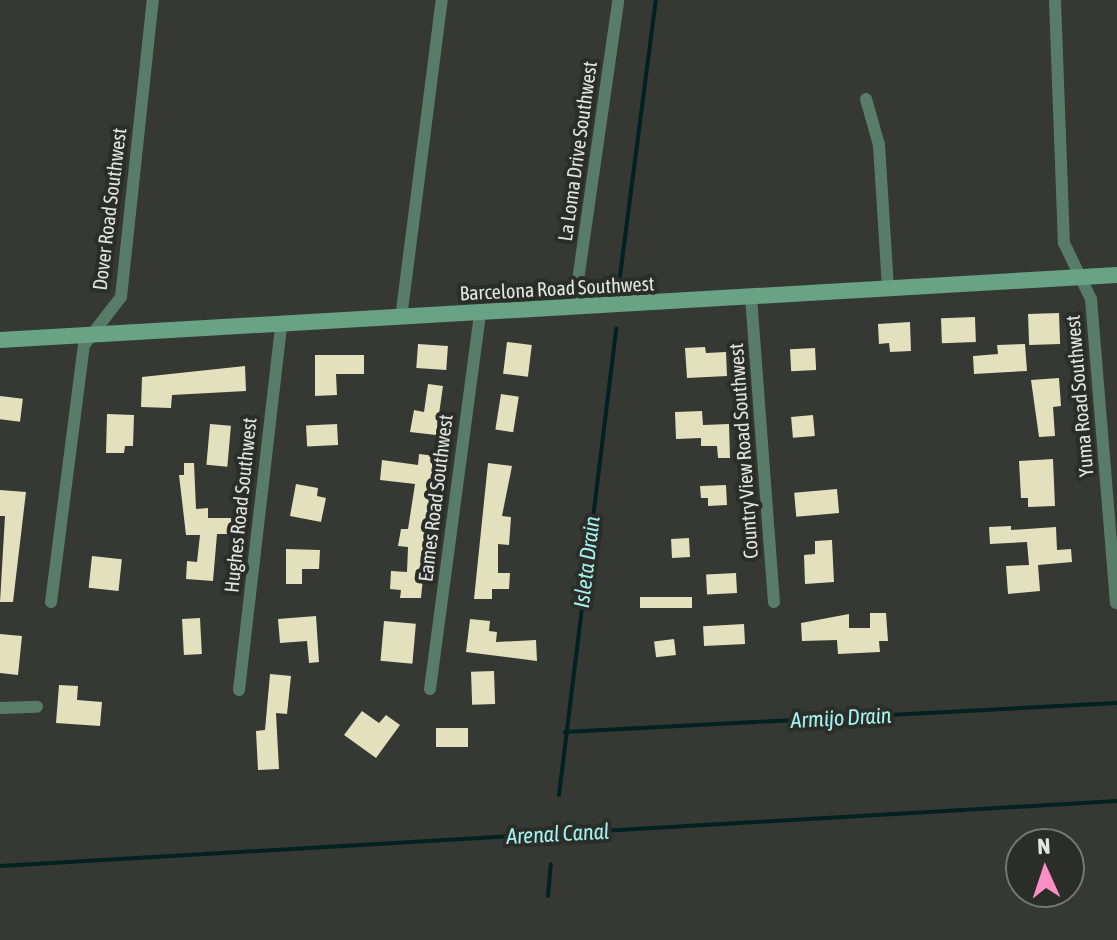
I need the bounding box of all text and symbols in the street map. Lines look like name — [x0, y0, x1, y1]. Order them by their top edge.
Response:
street label: La Loma Drive Southwest — [552, 59, 602, 243]
street label: Dover Road Southwest — [87, 126, 131, 292]
street label: Barcelona Road Southwest — [459, 271, 655, 305]
street label: Yuma Road Southwest — [1060, 314, 1098, 478]
street label: Country View Road Southwest — [724, 343, 762, 559]
street label: Eames Road Southwest — [413, 413, 457, 583]
street label: Hughes Road Southwest — [219, 416, 261, 594]
water label: Isleta Drain — [568, 515, 606, 609]
water label: Armijo Drain — [790, 702, 892, 734]
water label: Arenal Canal — [506, 818, 610, 850]
north arrow — [1005, 828, 1085, 908]
text: N — [1037, 833, 1051, 859]

